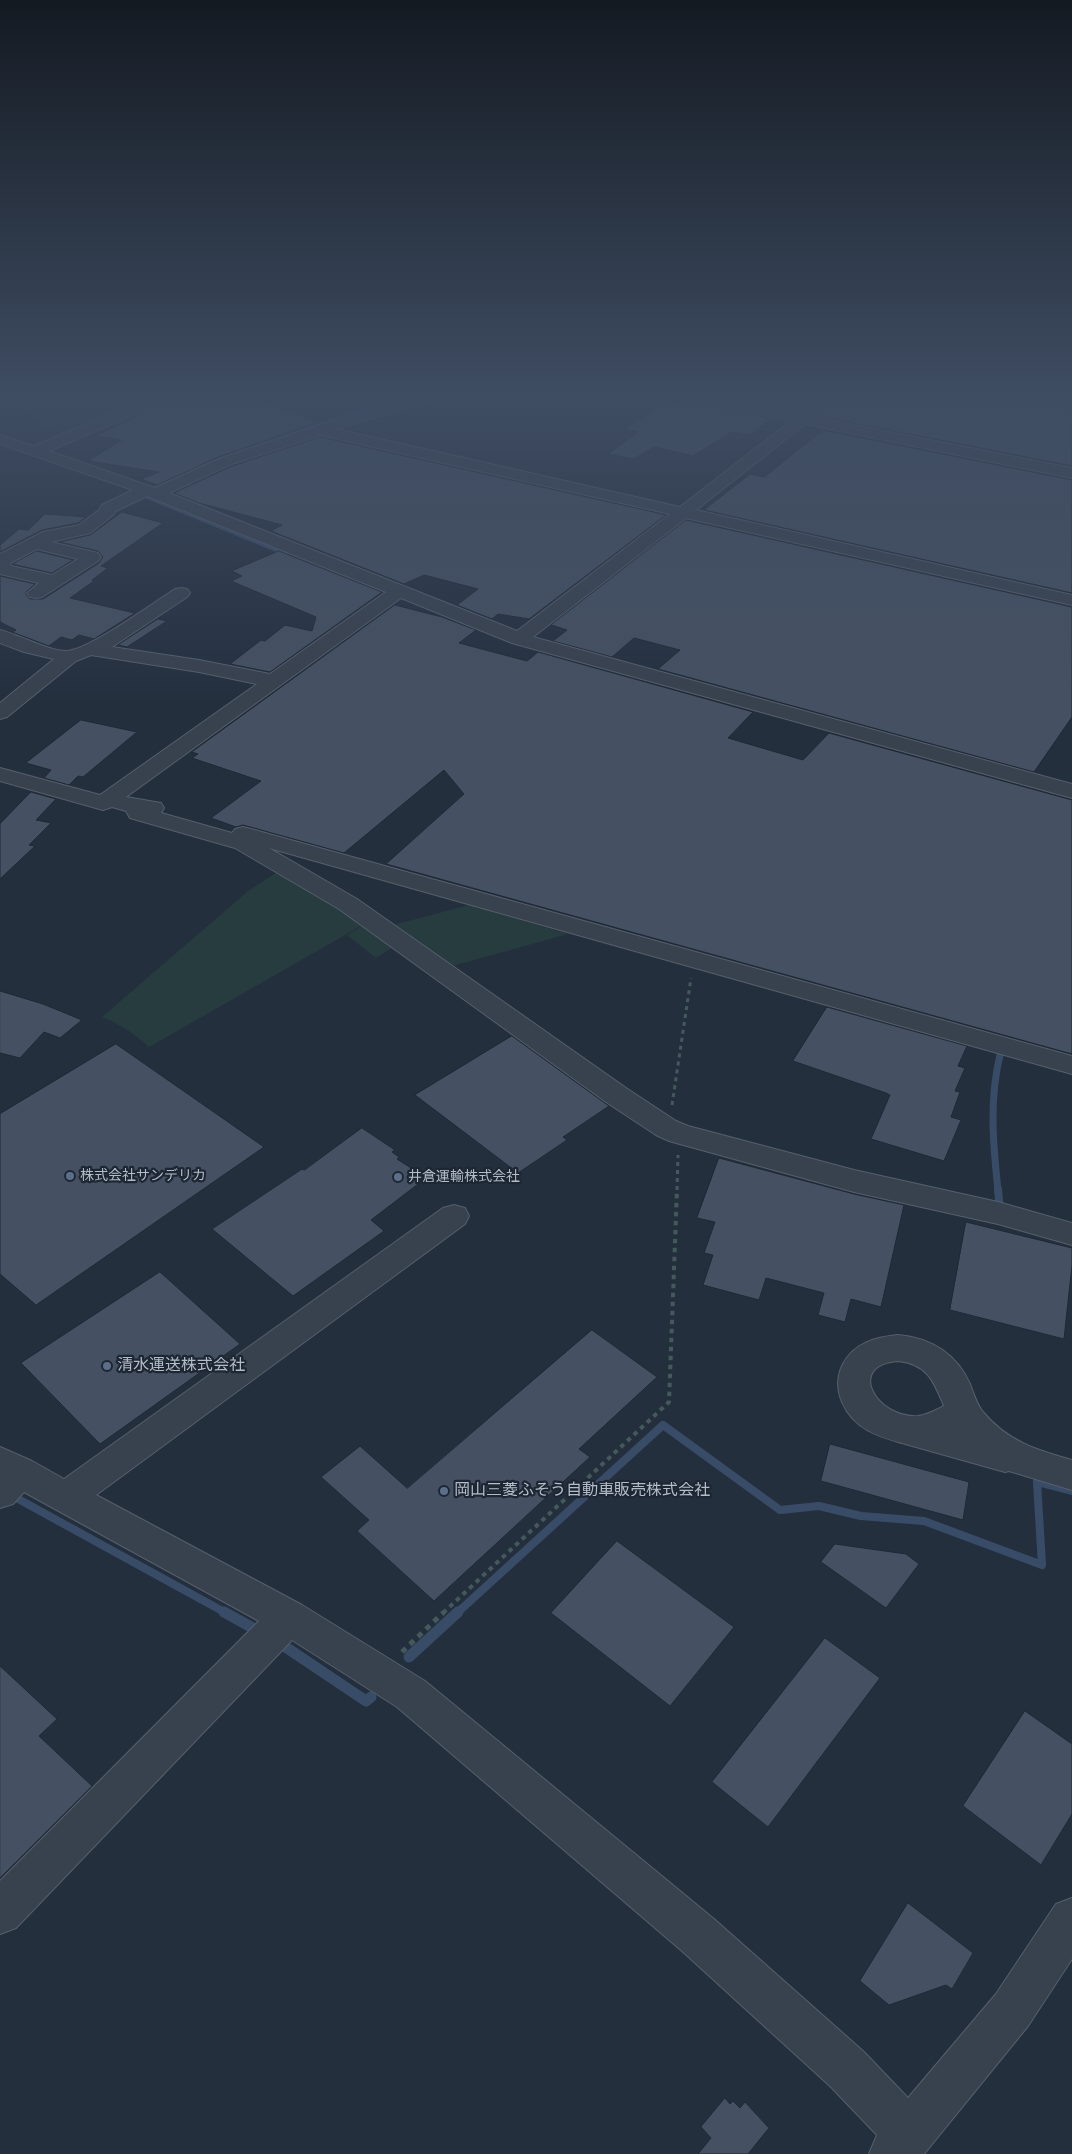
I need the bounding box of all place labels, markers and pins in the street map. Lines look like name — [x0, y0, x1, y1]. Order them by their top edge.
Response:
place label: 株式会社サンデリカ — [80, 1168, 206, 1184]
place label: 井倉運輸株式会社 — [408, 1169, 520, 1185]
marker: 株式会社サンデリカ — [64, 1170, 76, 1182]
marker: 井倉運輸株式会社 — [392, 1171, 404, 1183]
place label: 清水運送株式会社 — [117, 1356, 245, 1376]
marker: 清水運送株式会社 — [101, 1360, 113, 1372]
place label: 岡山三菱ふそう自動車販売株式会社 — [454, 1481, 710, 1501]
marker: 岡山三菱ふそう自動車販売株式会社 — [438, 1485, 450, 1497]

